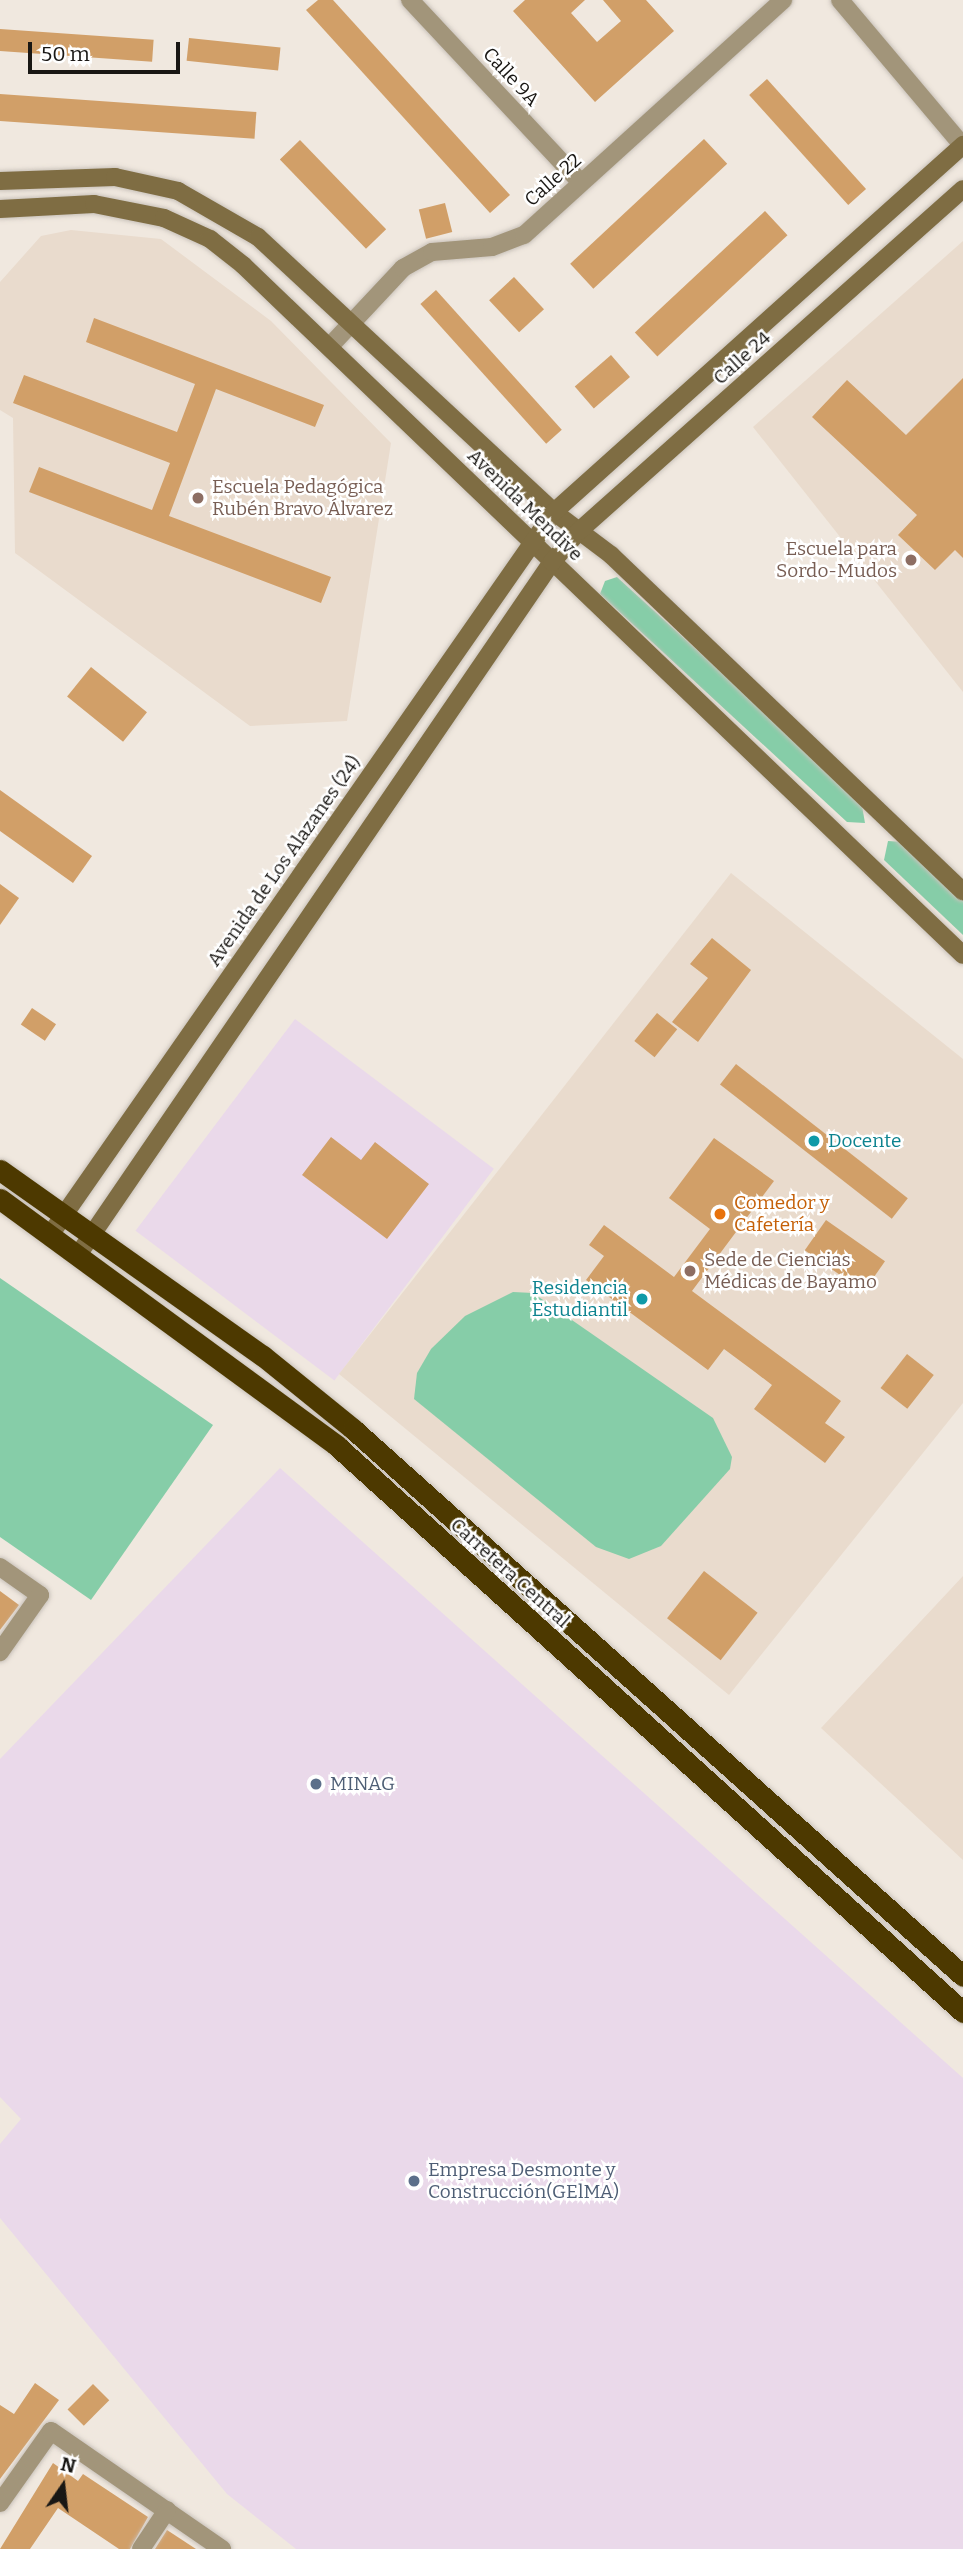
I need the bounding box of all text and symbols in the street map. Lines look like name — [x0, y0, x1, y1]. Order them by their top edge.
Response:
scale bar — [32, 28, 184, 72]
text: 50 m — [41, 41, 90, 67]
street label: Calle 9A — [478, 43, 544, 111]
street label: Calle 22 — [520, 149, 586, 211]
street label: Calle 24 — [709, 327, 775, 389]
street label: Avenida Mendive — [463, 444, 587, 566]
place label: Escuela Pedagógica Rubén Bravo Álvarez — [212, 476, 393, 520]
marker: Escuela Pedagógica Rubén Bravo Álvarez — [190, 490, 206, 506]
place label: Escuela para Sordo-Mudos — [776, 538, 897, 582]
marker: Escuela para Sordo-Mudos — [903, 552, 919, 568]
street label: Avenida de Los Alazanes (24) — [202, 751, 366, 971]
place label: Docente — [828, 1130, 901, 1152]
marker: Docente — [806, 1133, 822, 1149]
place label: Comedor y Cafetería — [734, 1192, 830, 1236]
marker: Comedor y Cafetería — [712, 1206, 728, 1222]
place label: Sede de Ciencias Médicas de Bayamo — [704, 1249, 877, 1293]
marker: Sede de Ciencias Médicas de Bayamo — [682, 1263, 698, 1279]
place label: Residencia Estudiantil — [532, 1277, 628, 1321]
marker: Residencia Estudiantil — [634, 1291, 650, 1307]
street label: Carretera Central — [446, 1514, 574, 1632]
place label: MINAG — [330, 1773, 395, 1795]
marker: MINAG — [308, 1776, 324, 1792]
place label: Empresa Desmonte y Construcción(GElMA) — [428, 2159, 619, 2203]
marker: Empresa Desmonte y Construcción(GElMA) — [406, 2173, 422, 2189]
north arrow — [28, 2451, 98, 2521]
text: N — [58, 2452, 78, 2478]

